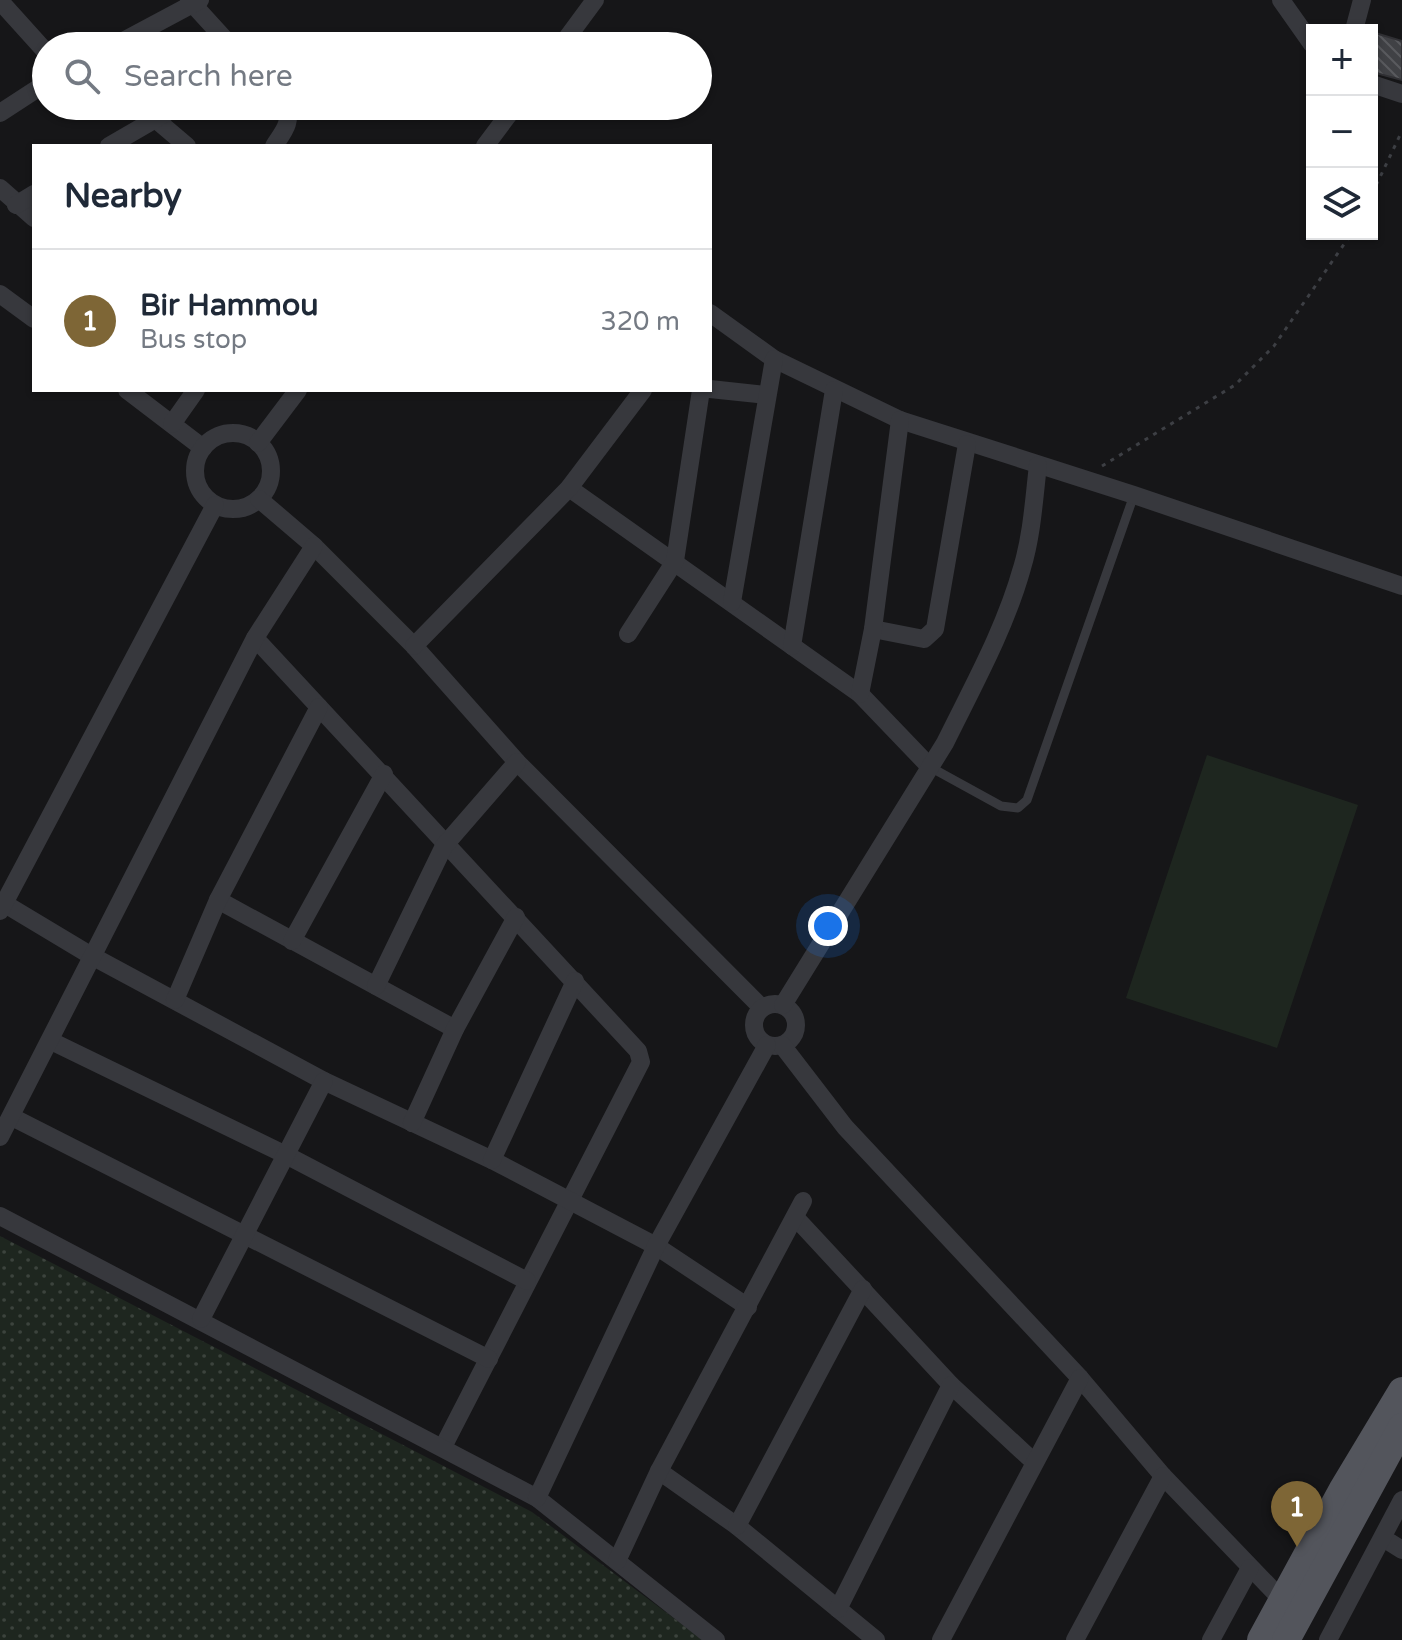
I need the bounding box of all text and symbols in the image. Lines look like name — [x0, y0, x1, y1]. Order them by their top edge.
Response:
map controls — [1306, 24, 1378, 240]
button: + — [1306, 24, 1378, 96]
search box — [32, 32, 712, 120]
icon: search — [60, 54, 104, 98]
text: Search here — [124, 58, 293, 95]
button: − — [1306, 96, 1378, 168]
button: layers — [1306, 168, 1378, 240]
text: Nearby — [64, 176, 182, 217]
text: Bir Hammou — [140, 287, 318, 324]
text: 1 — [82, 306, 98, 337]
text: 320 m — [600, 306, 680, 337]
text: Bus stop — [140, 324, 247, 355]
your location — [808, 906, 848, 946]
pin: 1 — [1271, 1481, 1323, 1547]

